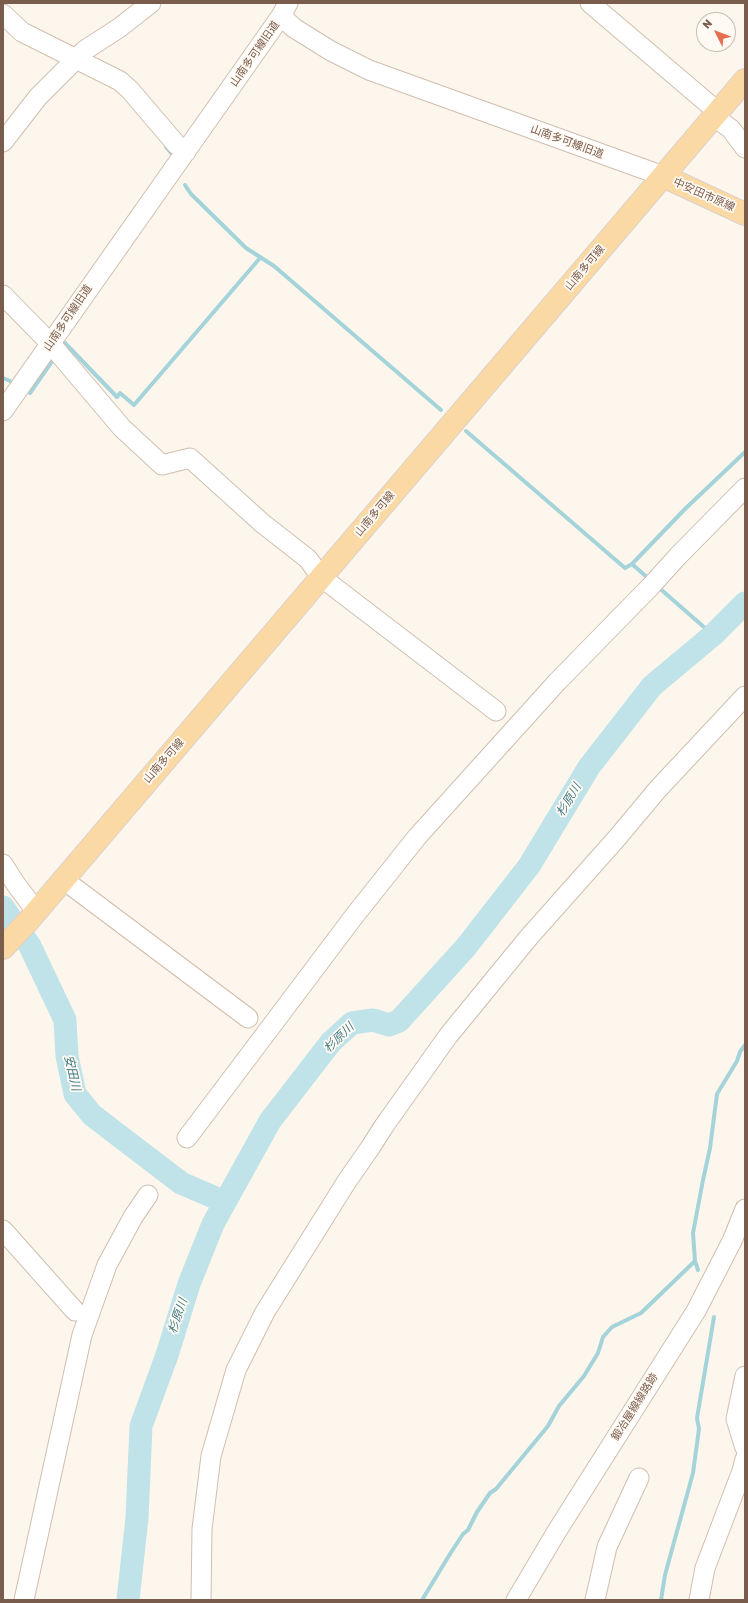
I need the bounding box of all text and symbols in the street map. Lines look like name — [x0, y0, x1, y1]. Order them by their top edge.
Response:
north arrow — [696, 12, 736, 52]
text: N — [700, 17, 715, 32]
street label: 山南多可線旧道 — [228, 19, 282, 89]
street label: 山南多可線旧道 — [529, 123, 605, 161]
street label: 中安田市原線 — [671, 176, 737, 214]
street label: 山南多可線 — [562, 243, 608, 293]
street label: 山南多可線旧道 — [41, 282, 95, 354]
street label: 山南多可線 — [352, 489, 398, 539]
street label: 山南多可線 — [141, 736, 187, 786]
water label: 杉原川 — [554, 781, 584, 819]
water label: 杉原川 — [321, 1020, 357, 1056]
water label: 安田川 — [61, 1054, 83, 1092]
water label: 杉原川 — [165, 1297, 191, 1335]
street label: 鍛冶屋線線路跡 — [609, 1371, 661, 1443]

